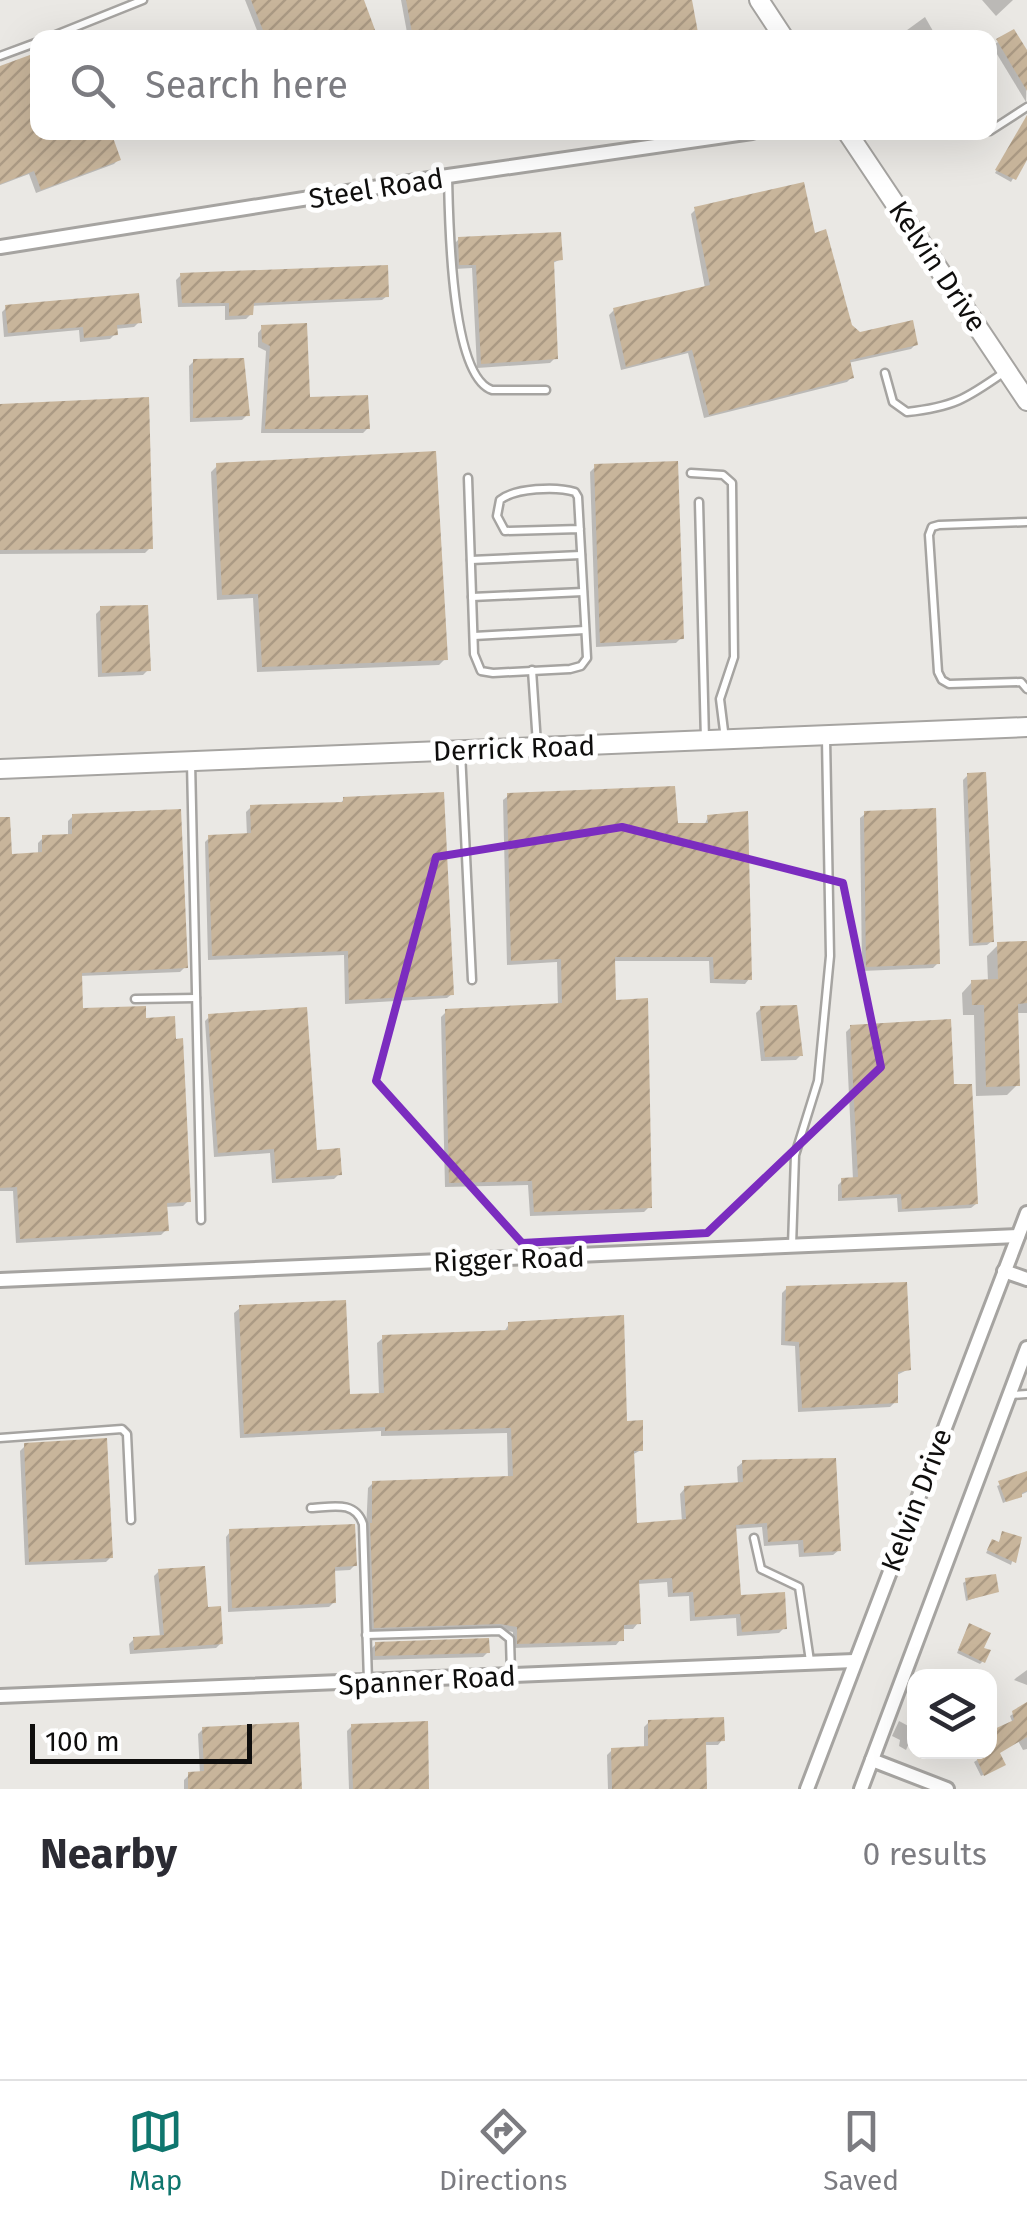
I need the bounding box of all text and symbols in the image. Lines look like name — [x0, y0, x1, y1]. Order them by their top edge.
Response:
search box — [30, 30, 997, 140]
icon: search — [65, 58, 120, 113]
text: Search here — [145, 62, 348, 108]
street label: Steel Road — [306, 162, 446, 215]
street label: Kelvin Drive — [882, 195, 993, 338]
street label: Derrick Road — [432, 729, 596, 768]
street label: Rigger Road — [433, 1240, 585, 1279]
street label: Kelvin Drive — [874, 1424, 959, 1576]
street label: Spanner Road — [337, 1659, 517, 1702]
map controls — [907, 1669, 997, 1759]
button: layers — [907, 1669, 997, 1759]
scale bar — [30, 1719, 252, 1764]
text: 100 m — [45, 1725, 120, 1758]
text: Nearby — [40, 1829, 177, 1879]
text: 0 results — [862, 1835, 987, 1873]
tab: Map — [128, 2104, 183, 2197]
tab: Directions — [439, 2104, 567, 2197]
tab: Saved — [823, 2104, 899, 2197]

